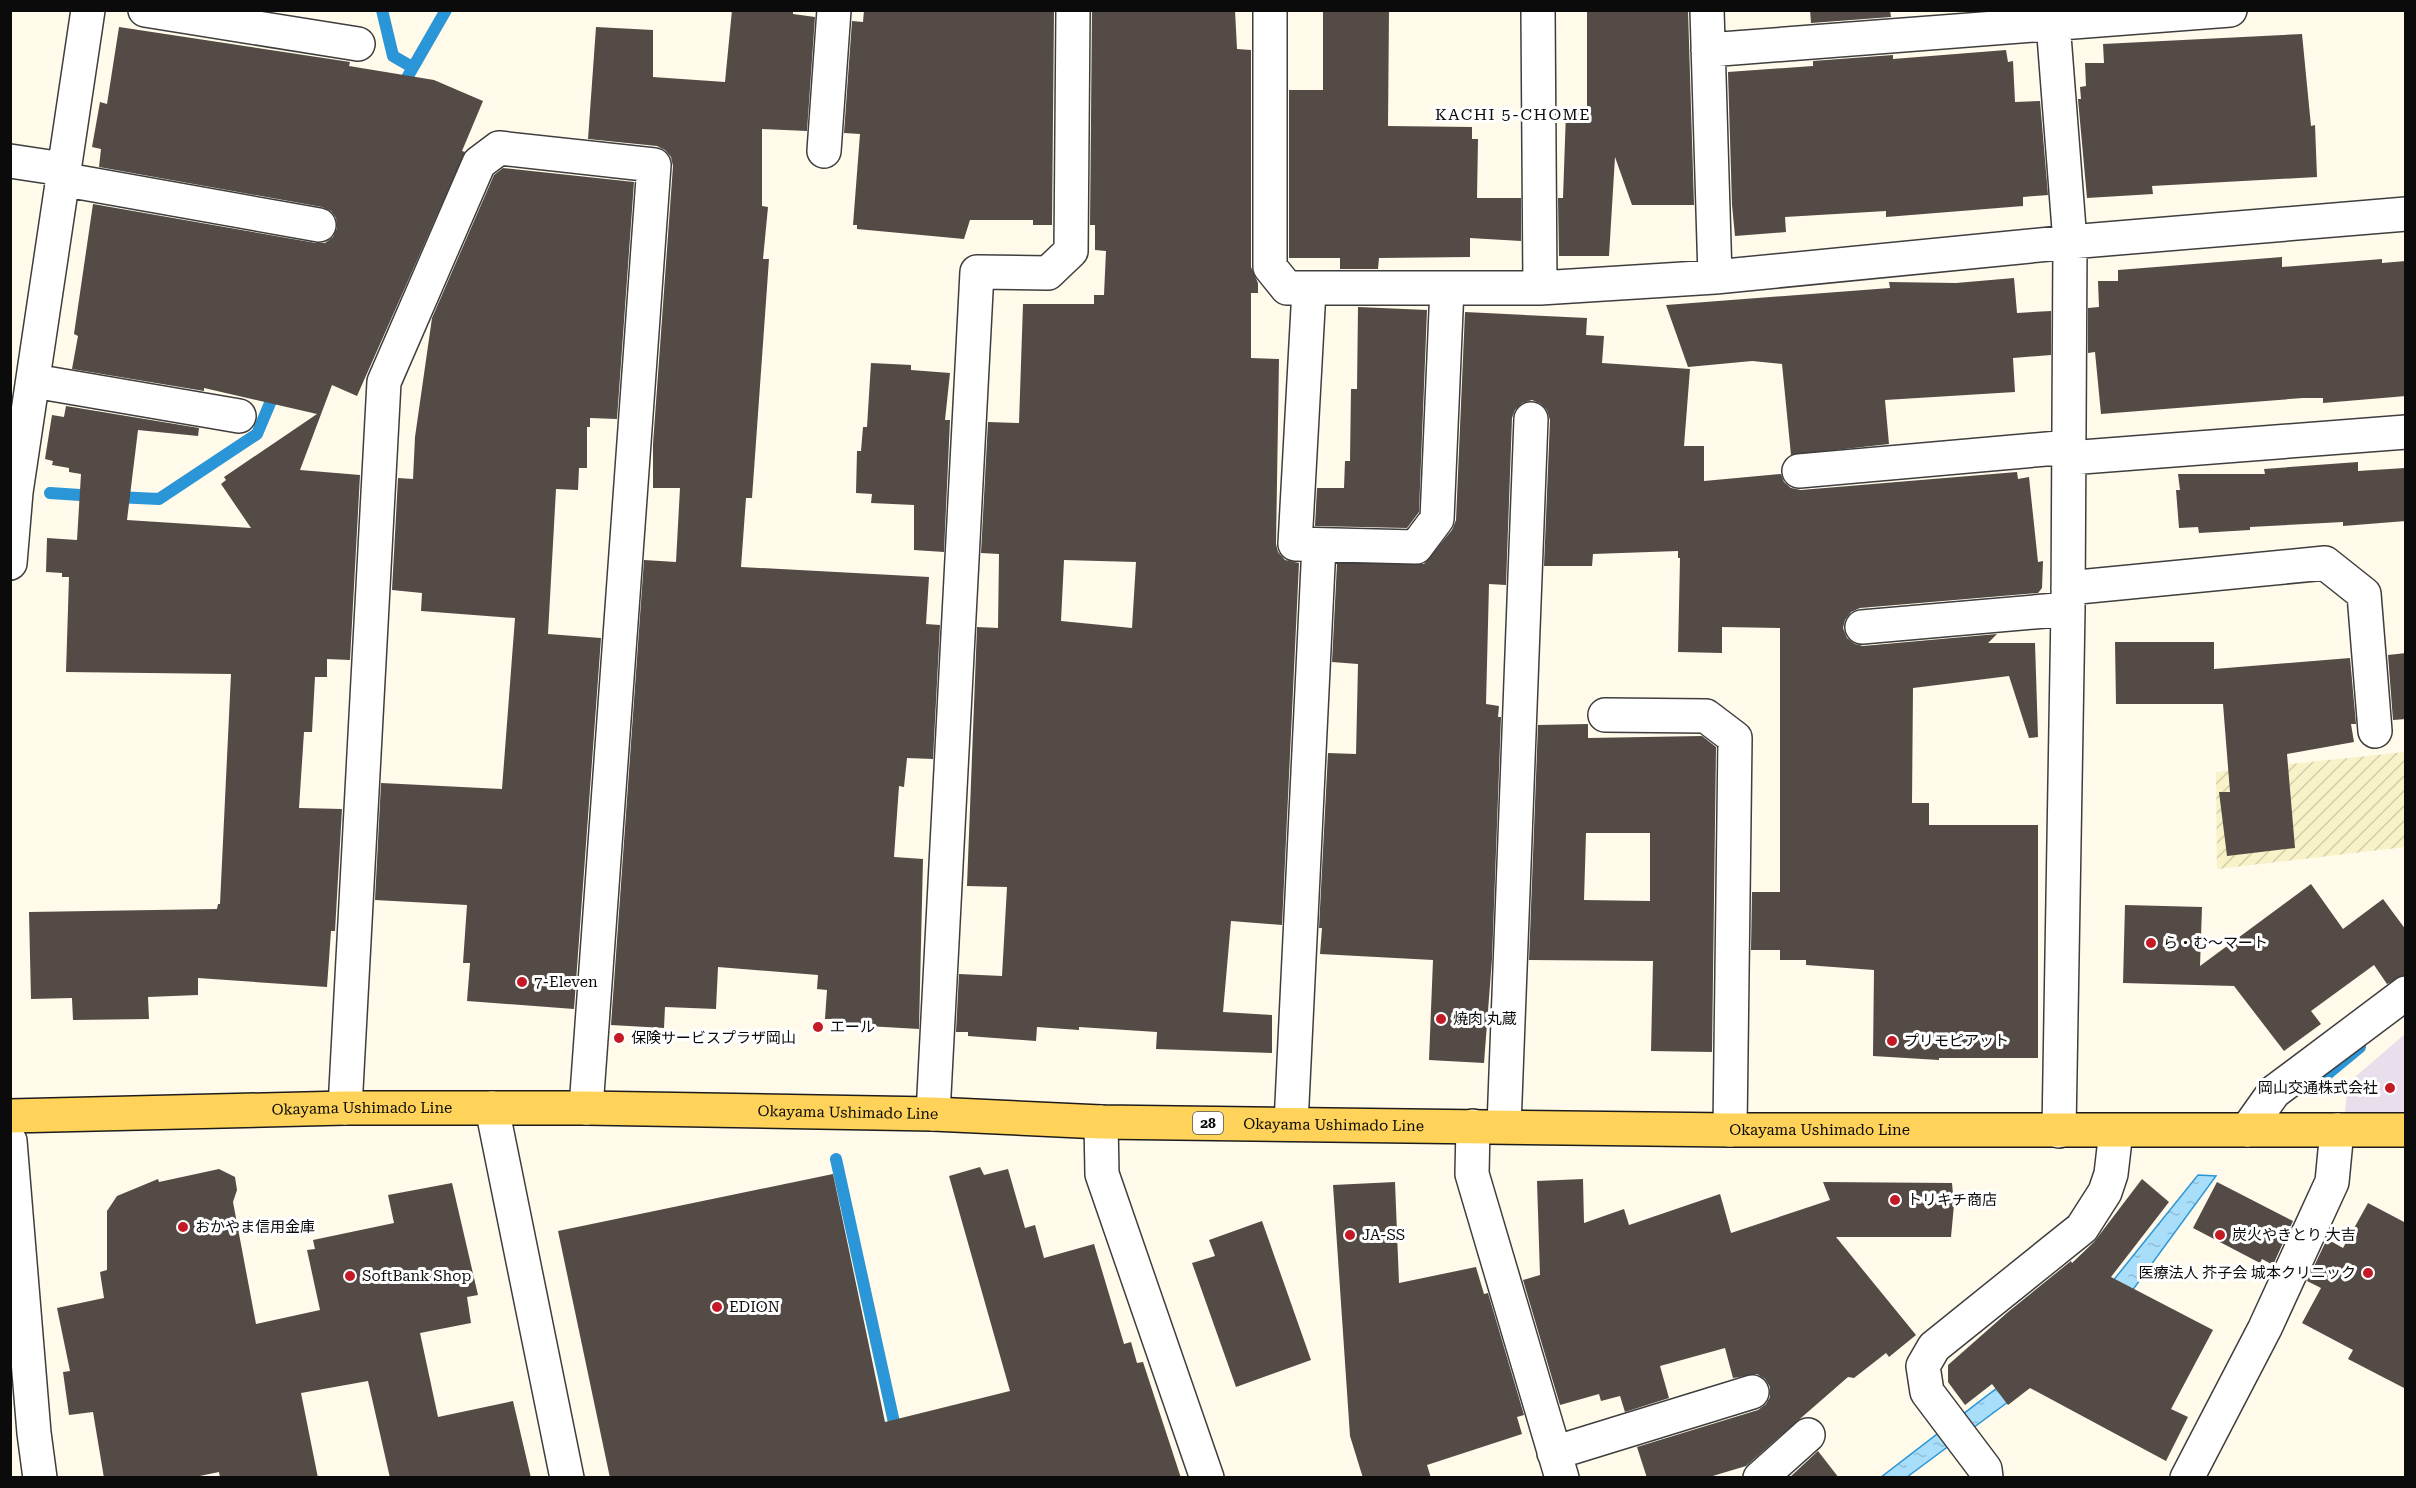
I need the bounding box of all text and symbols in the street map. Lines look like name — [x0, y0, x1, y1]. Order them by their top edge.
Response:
district label: KACHI 5-CHOME — [1435, 105, 1591, 124]
place label: ら・む〜マート — [2163, 934, 2268, 952]
marker: ら・む〜マート — [2144, 936, 2158, 950]
place label: 7-Eleven — [534, 973, 598, 991]
marker: 7-Eleven — [515, 975, 529, 989]
place label: 焼肉 丸蔵 — [1453, 1010, 1517, 1028]
marker: 焼肉 丸蔵 — [1434, 1012, 1448, 1026]
place label: エール — [830, 1018, 875, 1036]
marker: エール — [811, 1020, 825, 1034]
place label: 保険サービスプラザ岡山 — [631, 1029, 796, 1047]
marker: 保険サービスプラザ岡山 — [612, 1031, 626, 1045]
place label: プリモピアット — [1904, 1032, 2009, 1050]
marker: プリモピアット — [1885, 1034, 1899, 1048]
place label: 岡山交通株式会社 — [2258, 1079, 2378, 1097]
marker: 岡山交通株式会社 — [2383, 1081, 2397, 1095]
street label: Okayama Ushimado Line — [271, 1099, 452, 1119]
street label: Okayama Ushimado Line — [757, 1102, 939, 1123]
road number: 28 — [1193, 1112, 1223, 1134]
street label: Okayama Ushimado Line — [1243, 1115, 1424, 1135]
street label: Okayama Ushimado Line — [1729, 1121, 1910, 1139]
place label: トリキチ商店 — [1907, 1191, 1997, 1209]
marker: トリキチ商店 — [1888, 1193, 1902, 1207]
place label: おかやま信用金庫 — [195, 1218, 315, 1236]
marker: おかやま信用金庫 — [176, 1220, 190, 1234]
place label: JA-SS — [1362, 1226, 1405, 1244]
place label: 炭火やきとり 大吉 — [2232, 1226, 2356, 1244]
marker: JA-SS — [1343, 1228, 1357, 1242]
marker: 炭火やきとり 大吉 — [2213, 1228, 2227, 1242]
place label: 医療法人 芥子会 城本クリニック — [2138, 1264, 2356, 1282]
marker: 医療法人 芥子会 城本クリニック — [2361, 1266, 2375, 1280]
place label: SoftBank Shop — [362, 1267, 471, 1285]
marker: SoftBank Shop — [343, 1269, 357, 1283]
place label: EDION — [729, 1298, 780, 1316]
marker: EDION — [710, 1300, 724, 1314]

